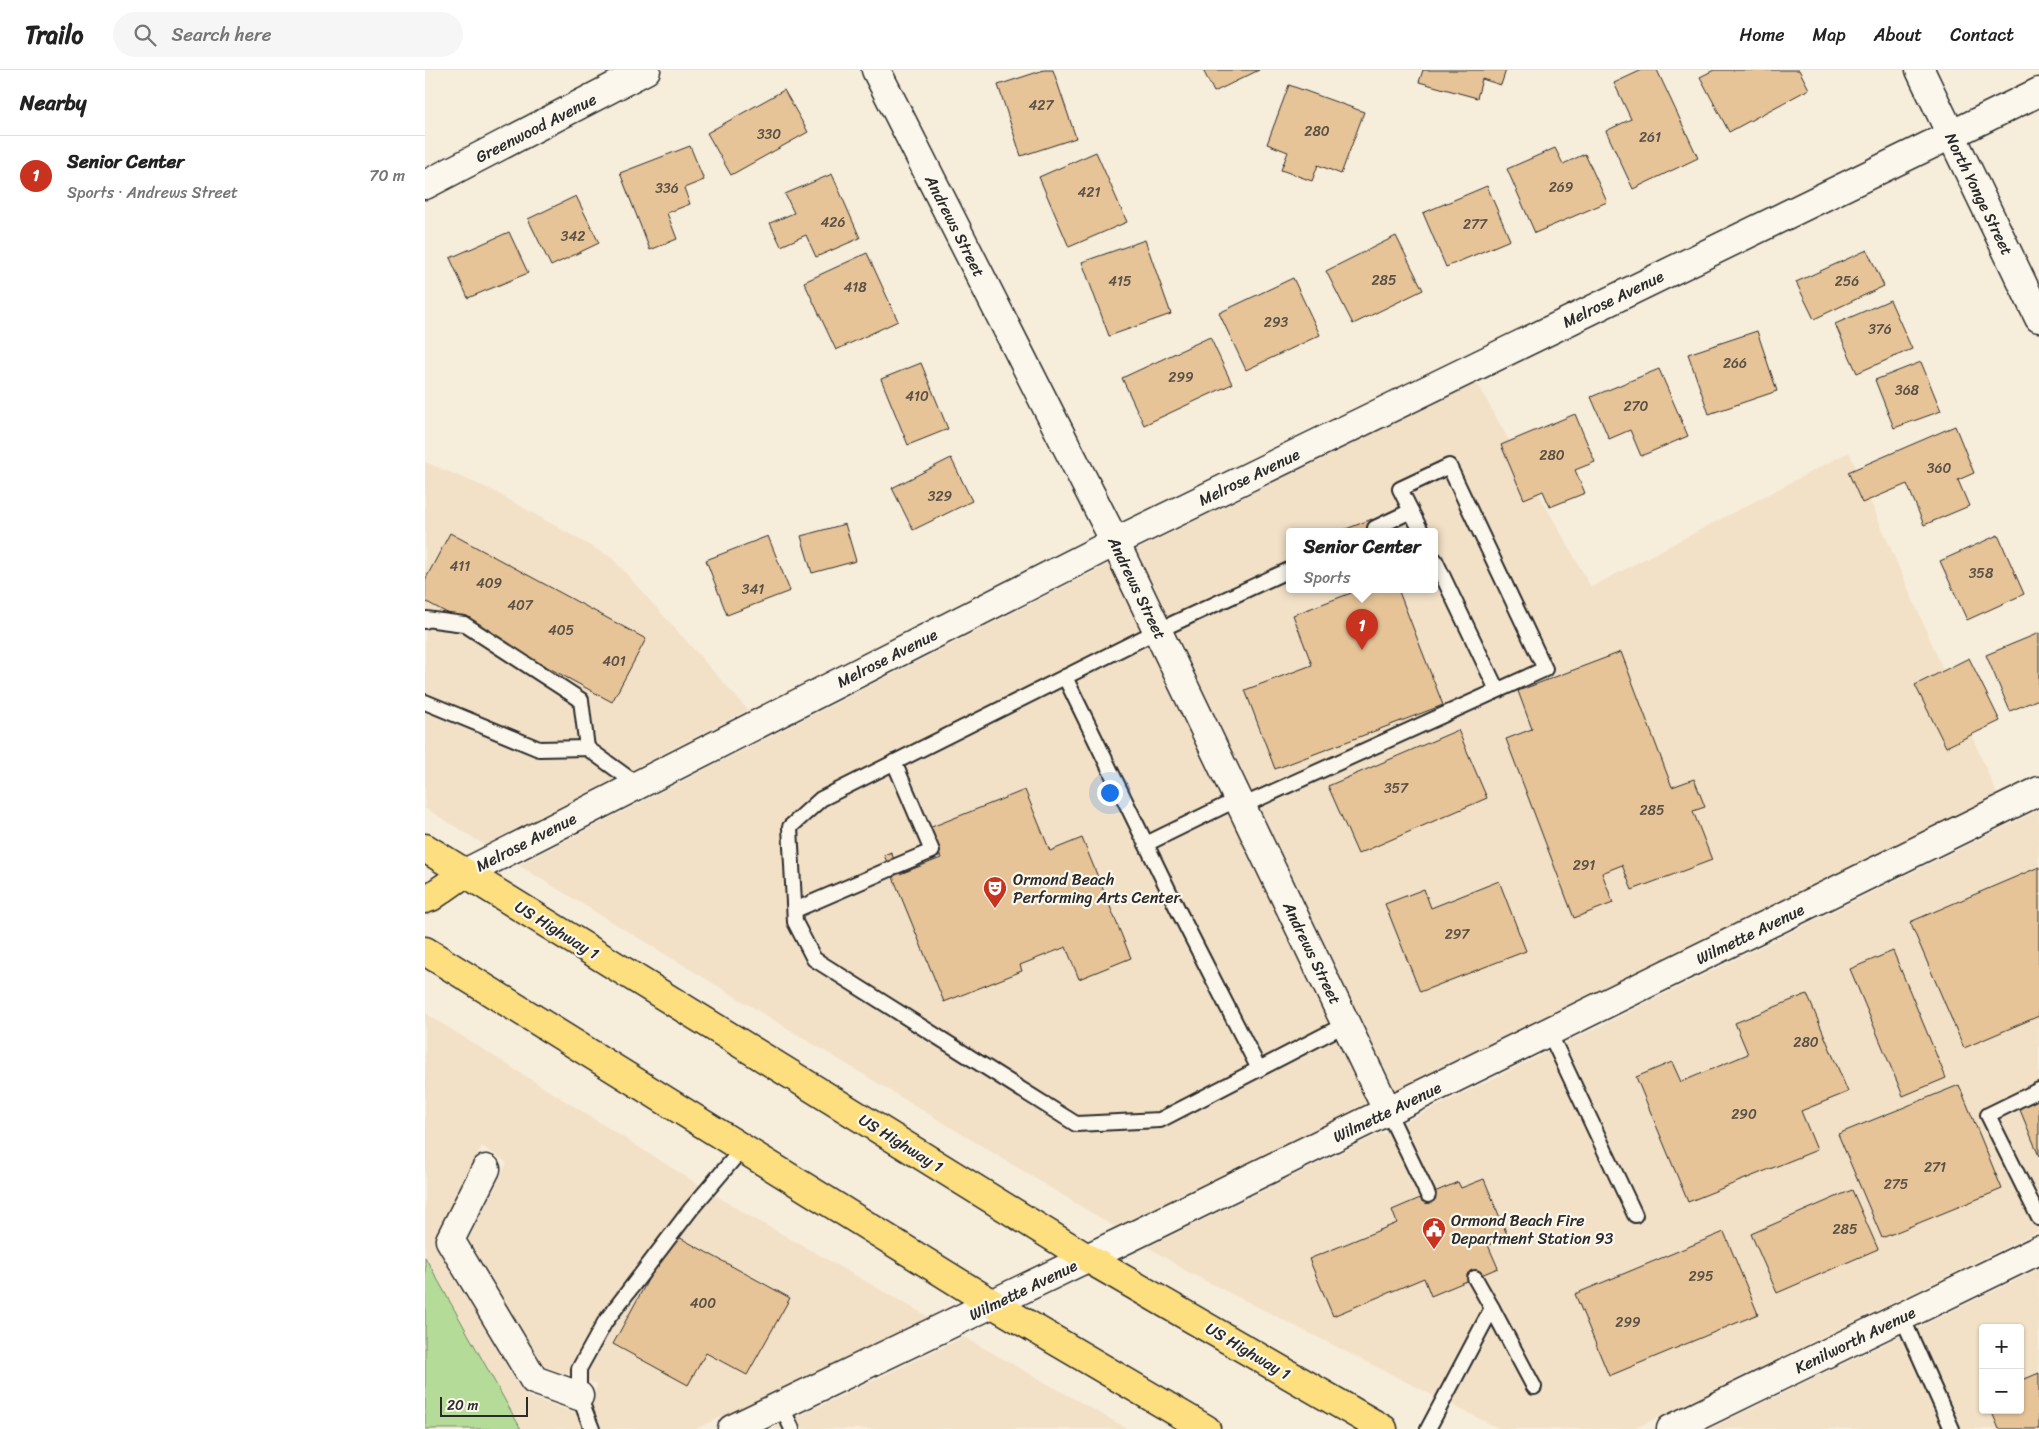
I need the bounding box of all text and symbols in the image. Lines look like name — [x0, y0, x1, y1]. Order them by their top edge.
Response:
search box — [113, 12, 463, 57]
text: Trailo — [25, 14, 83, 56]
text: Search here — [171, 18, 272, 51]
text: Home — [1740, 19, 1785, 51]
text: Map — [1813, 19, 1846, 51]
text: About — [1874, 19, 1922, 51]
text: Contact — [1950, 19, 2014, 51]
icon: search — [131, 21, 159, 49]
text: Nearby — [20, 84, 86, 122]
street label: Greenwood Avenue — [470, 85, 602, 171]
house number: 427 — [1029, 93, 1054, 118]
house number: 280 — [1304, 119, 1330, 144]
house number: 330 — [757, 122, 781, 147]
house number: 261 — [1639, 125, 1661, 150]
street label: North Yonge Street — [1937, 127, 2021, 261]
text: Senior Center — [67, 145, 184, 178]
text: 1 — [33, 161, 39, 190]
text: 70 m — [369, 161, 405, 190]
street label: Andrews Street — [916, 169, 993, 282]
house number: 269 — [1549, 175, 1574, 200]
house number: 336 — [655, 176, 679, 201]
text: Sports · Andrews Street — [67, 178, 238, 207]
house number: 421 — [1078, 180, 1100, 205]
house number: 426 — [821, 210, 845, 235]
house number: 277 — [1463, 212, 1488, 237]
house number: 342 — [561, 224, 585, 249]
street label: Melrose Avenue — [1557, 262, 1669, 336]
house number: 285 — [1371, 268, 1397, 293]
house number: 415 — [1108, 269, 1132, 294]
house number: 256 — [1835, 269, 1859, 294]
house number: 418 — [843, 275, 867, 300]
house number: 293 — [1264, 310, 1288, 335]
house number: 376 — [1868, 317, 1892, 342]
house number: 266 — [1723, 351, 1747, 376]
house number: 299 — [1168, 365, 1194, 390]
house number: 368 — [1895, 378, 1920, 403]
house number: 410 — [905, 384, 929, 409]
house number: 270 — [1624, 394, 1649, 419]
street label: Melrose Avenue — [1193, 440, 1305, 514]
house number: 280 — [1539, 443, 1565, 468]
house number: 360 — [1927, 456, 1951, 481]
house number: 329 — [928, 484, 953, 509]
popup — [1286, 528, 1438, 593]
text: Senior Center — [1303, 530, 1421, 563]
street label: Andrews Street — [1099, 531, 1174, 644]
house number: 411 — [450, 554, 470, 579]
house number: 358 — [1969, 561, 1994, 586]
text: Sports — [1303, 563, 1350, 592]
house number: 409 — [476, 571, 502, 596]
house number: 341 — [742, 577, 764, 602]
house number: 407 — [507, 593, 534, 618]
pin: 1 — [1346, 609, 1378, 650]
house number: 405 — [548, 618, 575, 643]
street label: Melrose Avenue — [831, 620, 943, 696]
house number: 401 — [602, 649, 626, 674]
house number: 357 — [1384, 776, 1409, 801]
your location — [1097, 780, 1123, 806]
house number: 285 — [1639, 798, 1665, 823]
street label: Melrose Avenue — [470, 804, 582, 880]
house number: 291 — [1573, 853, 1595, 878]
place label: Ormond Beach Performing Arts Center — [1013, 865, 1182, 912]
theatre icon: Ormond Beach Performing Arts Center — [982, 875, 1008, 909]
street label: US Highway 1 — [509, 892, 605, 968]
street label: Wilmette Avenue — [1691, 895, 1810, 973]
street label: Andrews Street — [1274, 896, 1349, 1009]
house number: 297 — [1445, 922, 1470, 947]
house number: 280 — [1793, 1030, 1819, 1055]
street label: Wilmette Avenue — [1328, 1073, 1447, 1151]
house number: 290 — [1731, 1102, 1757, 1127]
street label: US Highway 1 — [853, 1105, 949, 1181]
house number: 271 — [1924, 1155, 1946, 1180]
house number: 275 — [1884, 1172, 1909, 1197]
place label: Ormond Beach Fire Department Station 93 — [1451, 1206, 1614, 1253]
public building icon: Ormond Beach Fire Department Station 93 — [1421, 1216, 1447, 1250]
house number: 285 — [1832, 1217, 1858, 1242]
street label: Wilmette Avenue — [964, 1251, 1083, 1329]
house number: 295 — [1688, 1264, 1714, 1289]
house number: 400 — [690, 1291, 716, 1316]
street label: Kenilworth Avenue — [1789, 1298, 1921, 1382]
house number: 299 — [1615, 1310, 1641, 1335]
street label: US Highway 1 — [1200, 1314, 1296, 1388]
map controls — [1979, 1324, 2024, 1414]
button: + — [1979, 1324, 2024, 1369]
button: − — [1979, 1369, 2024, 1414]
text: 20 m — [447, 1393, 478, 1418]
scale bar — [440, 1394, 527, 1417]

